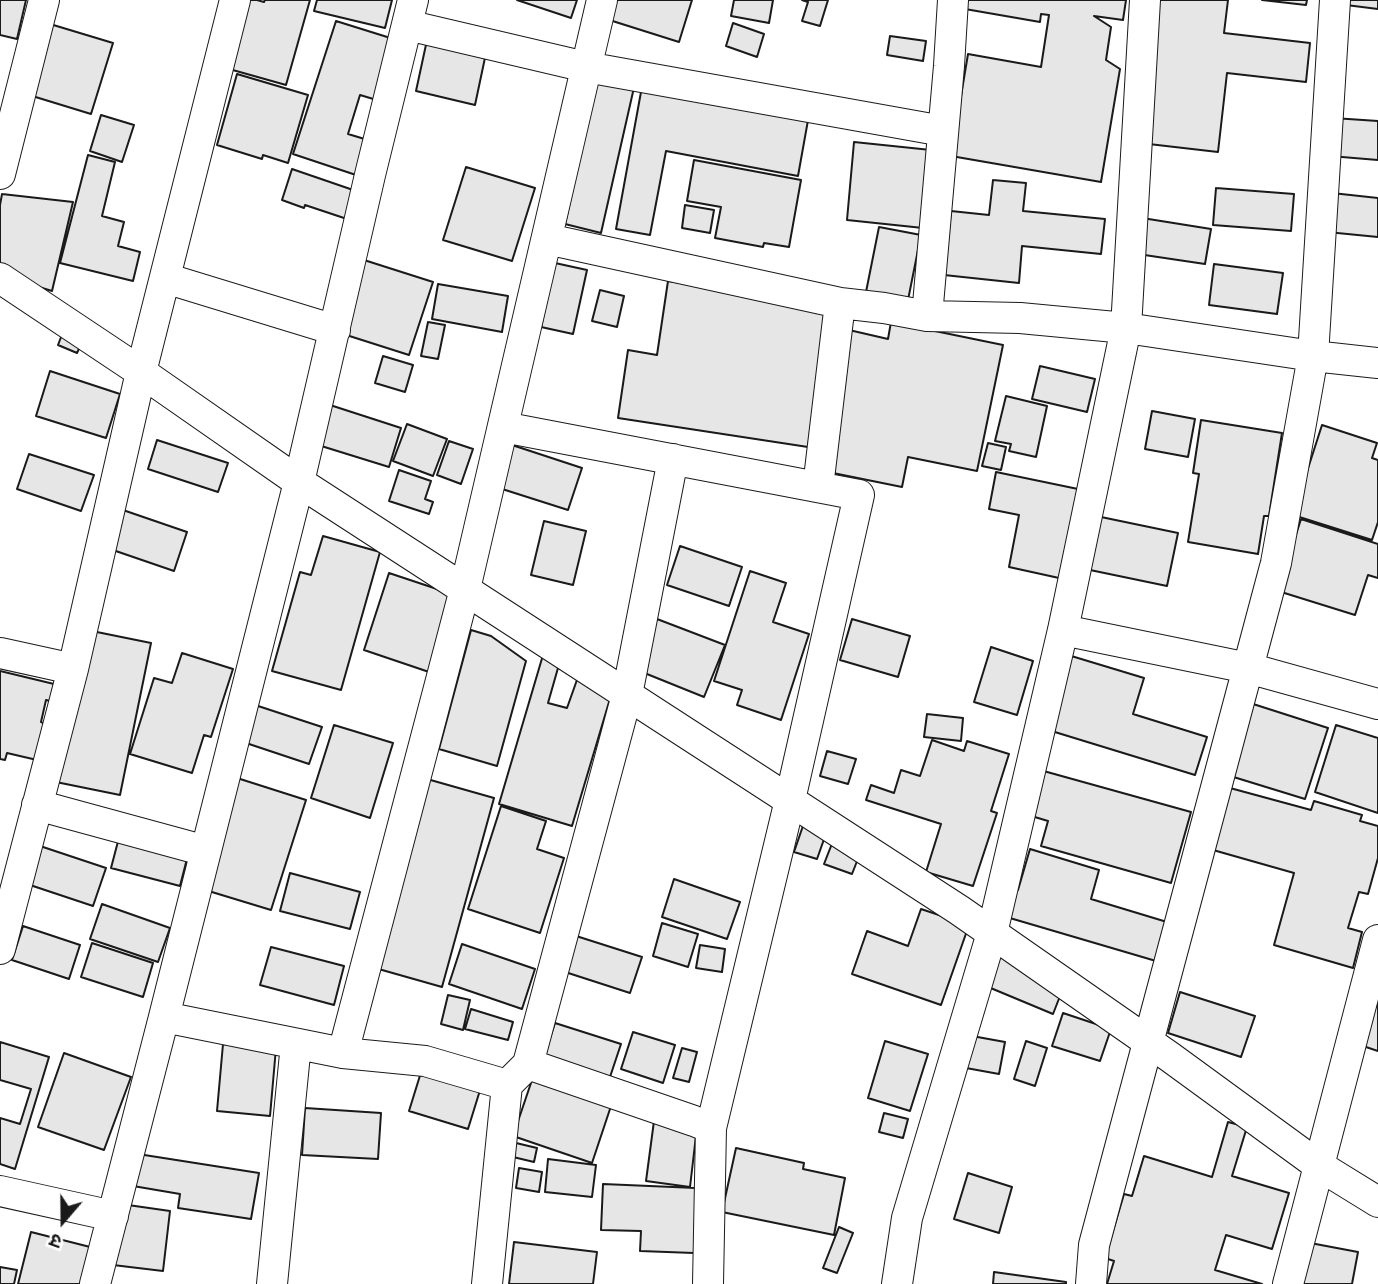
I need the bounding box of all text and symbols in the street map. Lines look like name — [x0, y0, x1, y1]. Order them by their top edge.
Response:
north arrow — [28, 1186, 98, 1256]
text: उ — [46, 1228, 65, 1254]

